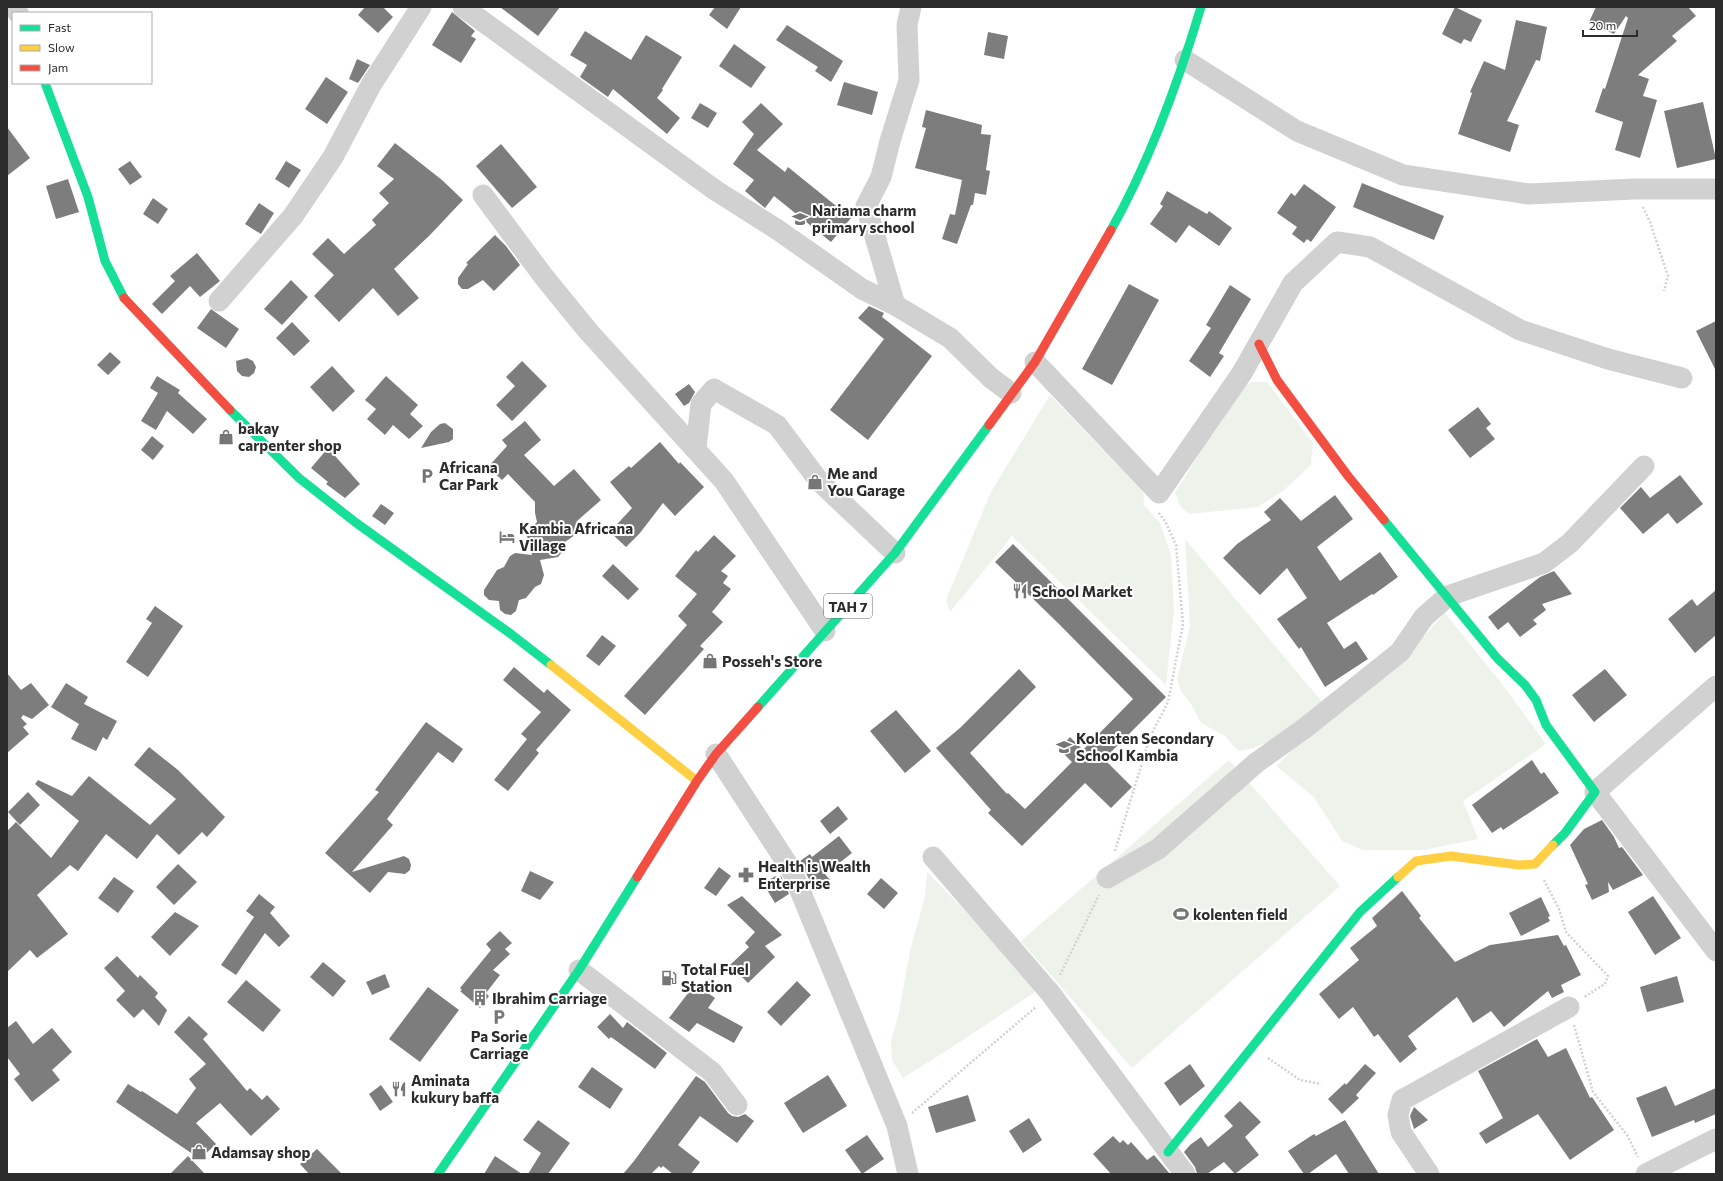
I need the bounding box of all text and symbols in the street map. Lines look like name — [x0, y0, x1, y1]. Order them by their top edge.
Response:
legend — [12, 12, 152, 84]
scale bar — [1583, 12, 1637, 38]
text: 20 m — [1589, 18, 1616, 32]
text: Fast — [48, 20, 71, 34]
text: Slow — [48, 40, 75, 54]
text: Jam — [48, 60, 68, 75]
place label: Nariama charm primary school — [812, 201, 916, 236]
school or university icon: Nariama charm primary school — [791, 210, 809, 228]
place label: bakay carpenter shop — [238, 419, 342, 454]
shop icon: bakay carpenter shop — [217, 428, 235, 446]
place label: Africana Car Park — [439, 458, 499, 493]
place label: Me and You Garage — [827, 464, 905, 499]
parking icon: Africana Car Park — [418, 467, 436, 485]
shop icon: Me and You Garage — [806, 473, 824, 491]
place label: Kambia Africana Village — [519, 519, 633, 554]
hotel icon: Kambia Africana Village — [498, 528, 516, 546]
restaurant icon: School Market — [1011, 582, 1029, 600]
place label: School Market — [1032, 582, 1133, 600]
road number: TAH 7 — [824, 594, 872, 618]
shop icon: Posseh's Store — [701, 652, 719, 670]
place label: Posseh's Store — [722, 652, 822, 670]
place label: Kolenten Secondary School Kambia — [1076, 729, 1215, 764]
school or university icon: Kolenten Secondary School Kambia — [1055, 738, 1073, 756]
place label: Health is Wealth Enterprise — [758, 857, 871, 892]
pharmacy icon: Health is Wealth Enterprise — [737, 866, 755, 884]
sports icon: kolenten field — [1172, 905, 1190, 923]
place label: kolenten field — [1193, 905, 1288, 923]
place label: Total Fuel Station — [681, 960, 749, 995]
fuel station icon: Total Fuel Station — [660, 969, 678, 987]
building icon: Ibrahim Carriage — [471, 989, 489, 1007]
place label: Ibrahim Carriage — [492, 989, 607, 1007]
parking icon: Pa Sorie Carriage — [490, 1008, 508, 1026]
place label: Pa Sorie Carriage — [470, 1027, 528, 1062]
place label: Aminata kukury baffa — [411, 1071, 499, 1106]
restaurant icon: Aminata kukury baffa — [390, 1080, 408, 1098]
shop icon: Adamsay shop — [190, 1143, 208, 1161]
place label: Adamsay shop — [211, 1143, 311, 1161]

